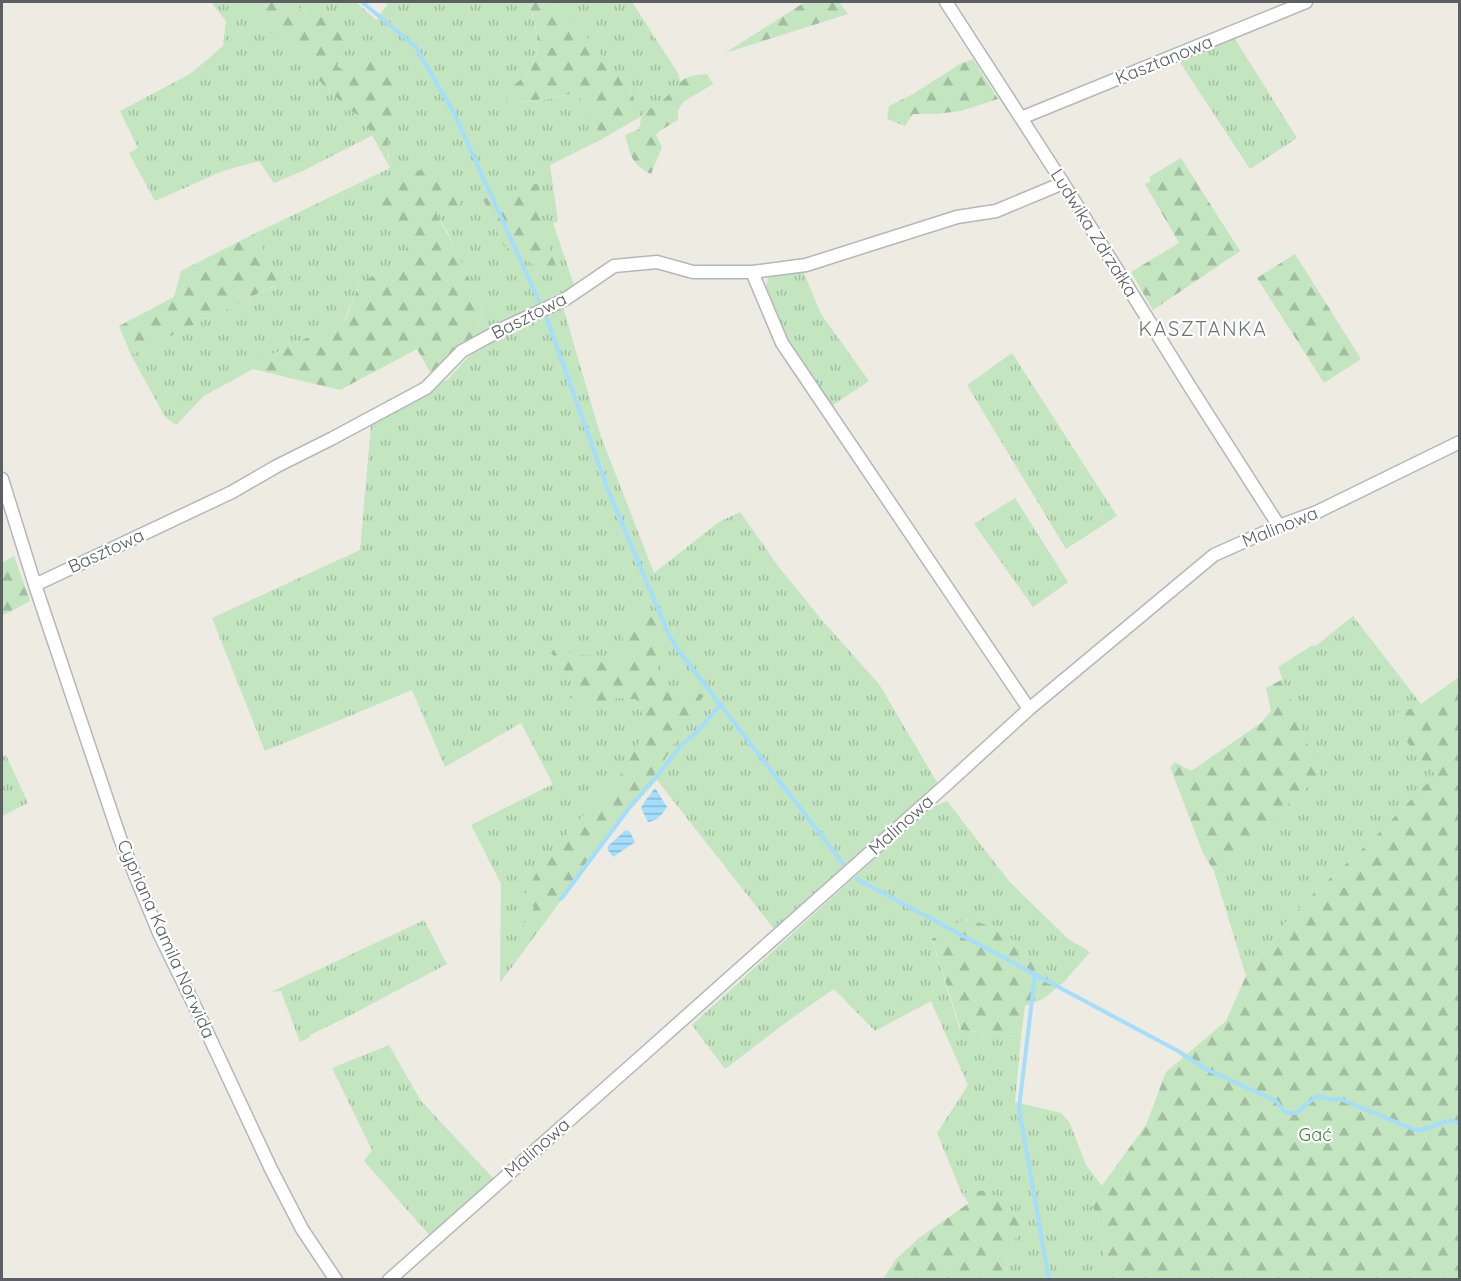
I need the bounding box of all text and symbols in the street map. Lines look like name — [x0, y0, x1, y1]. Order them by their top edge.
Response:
street label: Kasztanowa — [1112, 30, 1216, 89]
street label: Ludwika Zdrzałka — [1046, 164, 1143, 301]
street label: Basztowa — [487, 287, 570, 344]
district label: KASZTANKA — [1138, 316, 1268, 341]
street label: Malinowa — [1239, 501, 1321, 552]
street label: Basztowa — [64, 523, 147, 578]
street label: Malinowa — [863, 789, 938, 860]
street label: Cypriana Kamila Norwida — [112, 836, 221, 1042]
street label: Malinowa — [499, 1113, 574, 1182]
park label: Gać — [1299, 1123, 1332, 1146]

